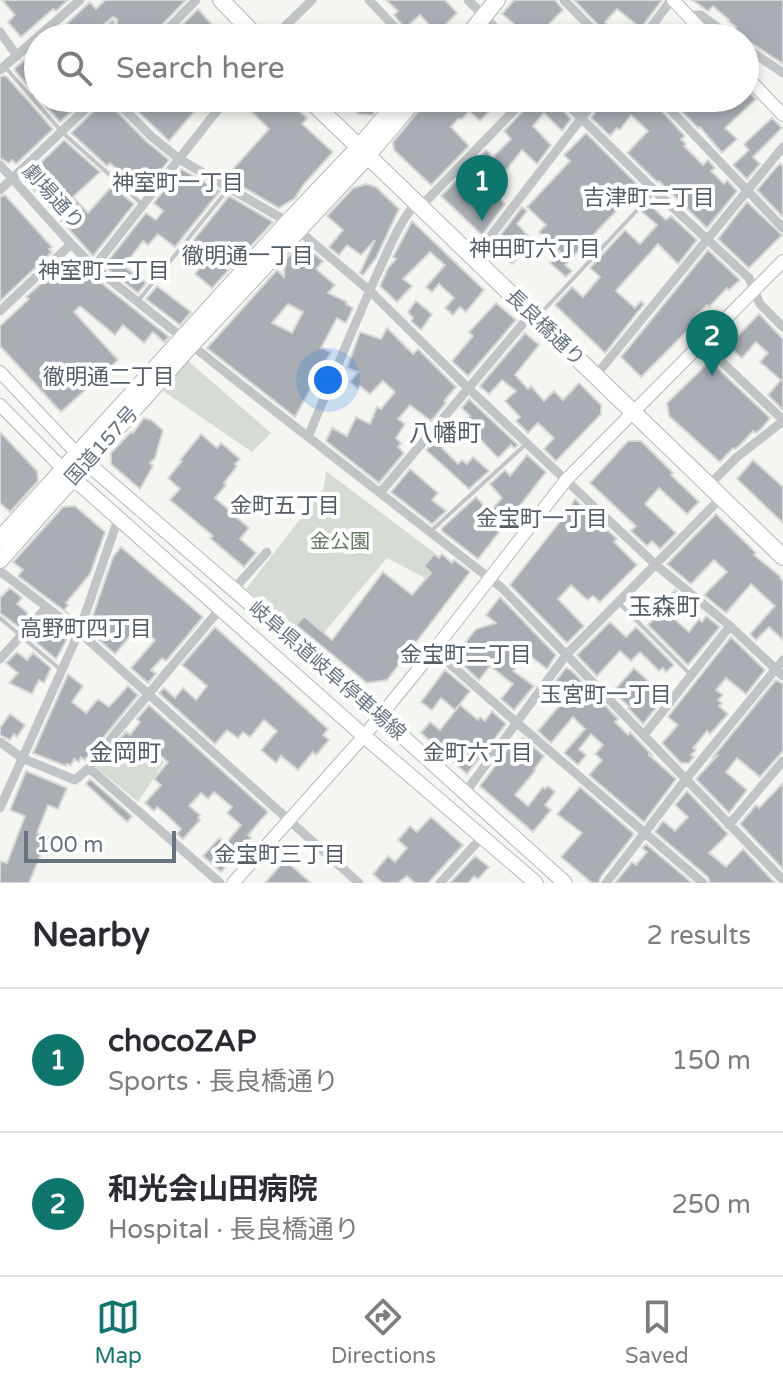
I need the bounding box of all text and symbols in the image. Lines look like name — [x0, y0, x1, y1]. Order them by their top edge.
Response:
search box — [24, 24, 759, 112]
icon: search — [52, 46, 96, 90]
text: Search here — [116, 50, 285, 87]
pin: 1 — [456, 155, 508, 221]
street label: 劇場通り — [17, 159, 89, 235]
district label: 神室町一丁目 — [112, 170, 244, 196]
district label: 吉津町二丁目 — [583, 185, 715, 211]
district label: 神田町六丁目 — [469, 236, 601, 262]
district label: 徹明通一丁目 — [182, 243, 314, 269]
district label: 神室町二丁目 — [38, 258, 170, 284]
street label: 長良橋通り — [501, 285, 589, 371]
pin: 2 — [686, 310, 738, 376]
your location — [308, 360, 348, 400]
district label: 徹明通二丁目 — [43, 364, 175, 390]
street label: 国道157号 — [60, 402, 144, 490]
district label: 八幡町 — [409, 419, 481, 448]
district label: 金町五丁目 — [230, 493, 340, 519]
district label: 金宝町一丁目 — [476, 506, 608, 532]
park label: 金公園 — [310, 530, 370, 554]
district label: 玉森町 — [628, 593, 700, 622]
street label: 岐阜県道岐阜停車場線 — [244, 596, 410, 746]
district label: 高野町四丁目 — [20, 616, 152, 642]
district label: 金宝町二丁目 — [400, 642, 532, 668]
district label: 玉宮町一丁目 — [540, 682, 672, 708]
district label: 金岡町 — [89, 739, 161, 768]
district label: 金町六丁目 — [423, 740, 533, 766]
scale bar — [24, 827, 176, 863]
text: 100 m — [36, 832, 103, 858]
district label: 金宝町三丁目 — [214, 842, 346, 868]
text: Nearby — [32, 915, 150, 956]
text: 2 results — [646, 920, 751, 951]
text: chocoZAP — [108, 1023, 256, 1060]
text: 1 — [50, 1045, 66, 1076]
text: 150 m — [671, 1045, 751, 1076]
text: Sports · 長良橋通り — [108, 1066, 339, 1097]
text: 和光会山田病院 — [108, 1171, 318, 1208]
text: 2 — [50, 1189, 66, 1220]
text: 250 m — [671, 1189, 751, 1220]
text: Hospital · 長良橋通り — [108, 1214, 360, 1245]
tab: Map — [94, 1295, 142, 1369]
tab: Directions — [331, 1295, 436, 1369]
tab: Saved — [625, 1295, 689, 1369]

